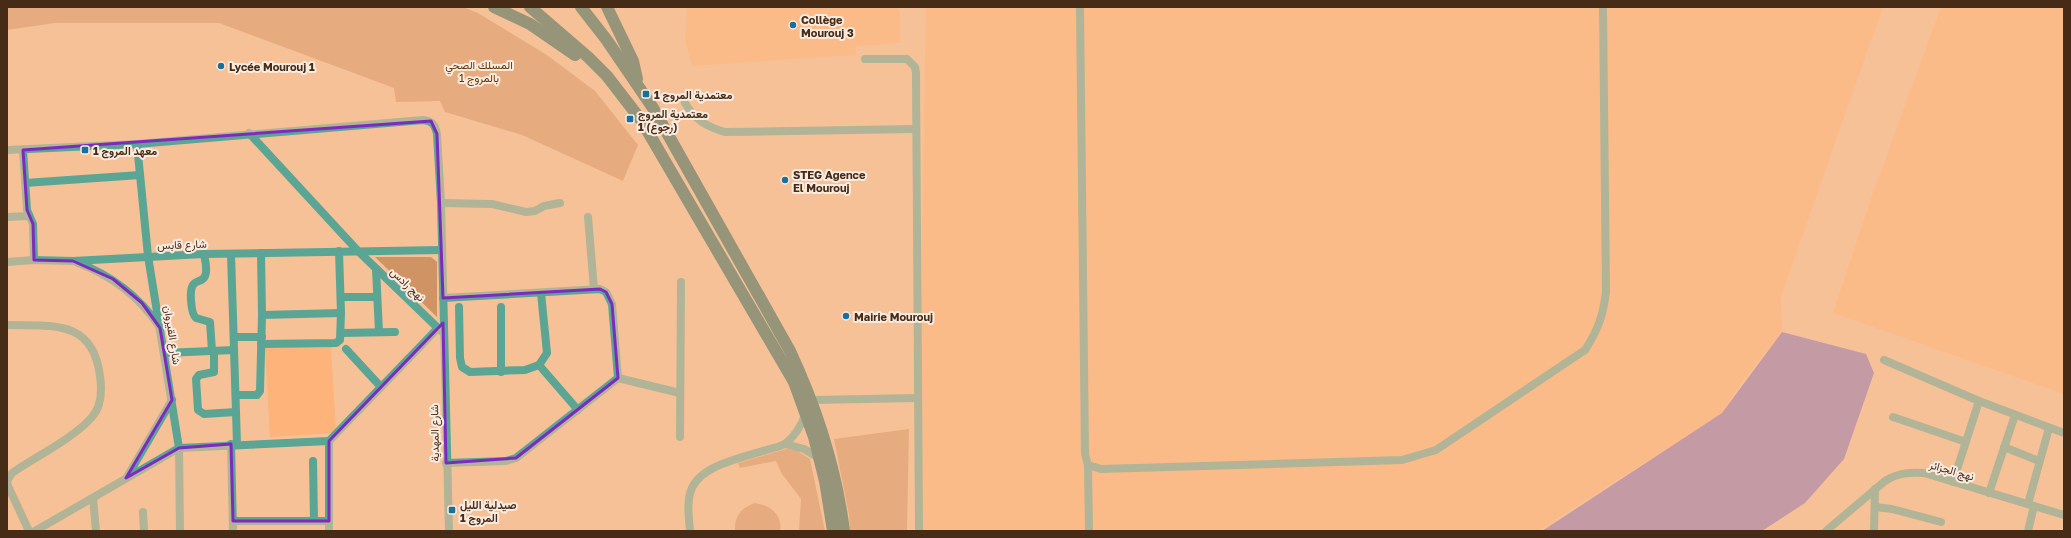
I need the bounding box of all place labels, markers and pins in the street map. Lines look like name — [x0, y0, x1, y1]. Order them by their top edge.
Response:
place label: Collège Mourouj 3 — [801, 13, 854, 39]
marker: Collège Mourouj 3 — [788, 20, 798, 30]
place label: Lycée Mourouj 1 — [229, 60, 315, 73]
marker: Lycée Mourouj 1 — [216, 61, 226, 71]
place label: معتمدية المروج 1 — [654, 88, 732, 103]
marker: معتمدية المروج 1 — [641, 89, 651, 99]
place label: معتمدية المروج 1 (رجوع) — [638, 107, 708, 135]
marker: معتمدية المروج 1 (رجوع) — [625, 114, 635, 124]
place label: معهد المروج 1 — [93, 144, 157, 159]
marker: معهد المروج 1 — [80, 145, 90, 155]
place label: STEG Agence El Mourouj — [793, 168, 866, 194]
marker: STEG Agence El Mourouj — [780, 175, 790, 185]
place label: Mairie Mourouj — [854, 310, 933, 323]
marker: Mairie Mourouj — [841, 311, 851, 321]
place label: صيدلية الليل المروج 1 — [460, 498, 517, 526]
marker: صيدلية الليل المروج 1 — [447, 505, 457, 515]

